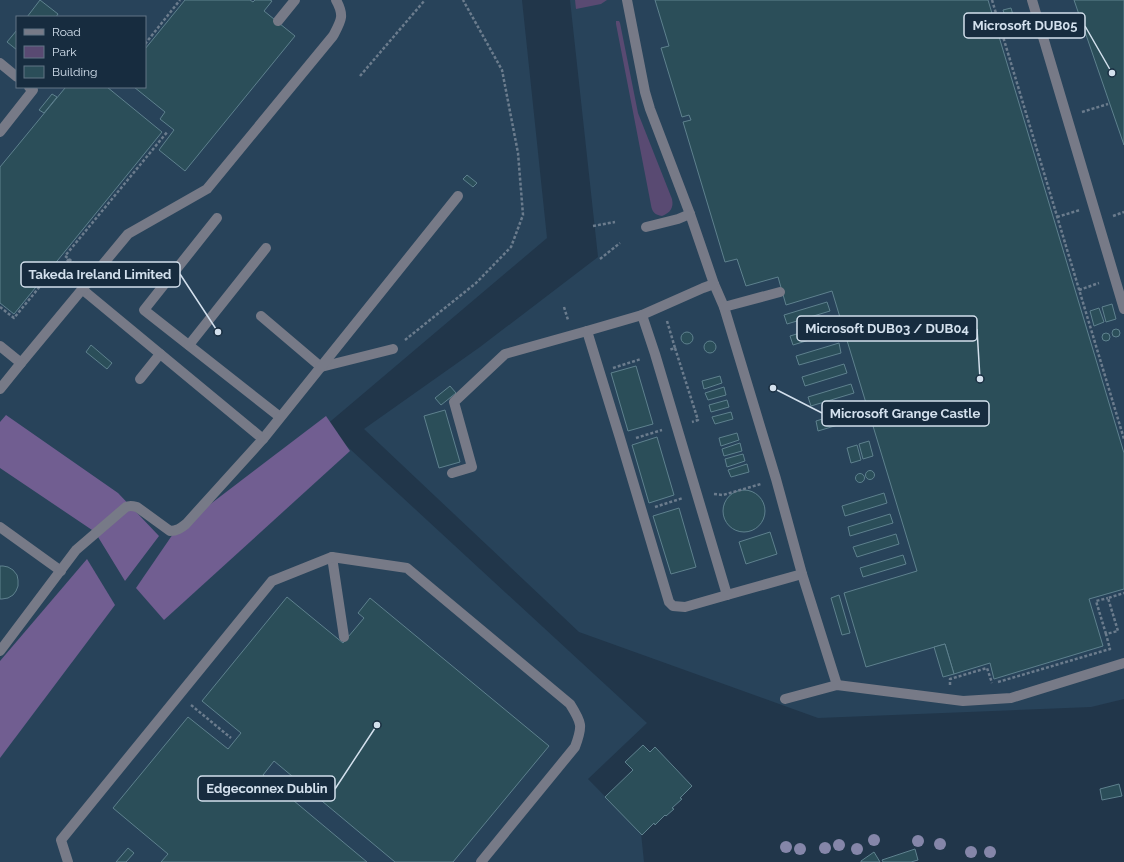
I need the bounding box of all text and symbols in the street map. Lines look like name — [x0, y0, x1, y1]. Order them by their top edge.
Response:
callout: Microsoft DUB05 — [964, 13, 1085, 38]
legend — [16, 16, 146, 88]
text: Microsoft DUB05 — [973, 18, 1077, 33]
text: Road — [52, 25, 81, 39]
text: Park — [52, 45, 77, 59]
text: Building — [52, 65, 98, 79]
callout: Takeda Ireland Limited — [21, 262, 180, 287]
text: Takeda Ireland Limited — [29, 267, 171, 282]
callout: Microsoft DUB03 / DUB04 — [797, 316, 977, 341]
text: Microsoft DUB03 / DUB04 — [805, 321, 969, 336]
callout: Microsoft Grange Castle — [822, 401, 989, 426]
text: Microsoft Grange Castle — [830, 406, 980, 421]
callout: Edgeconnex Dublin — [198, 776, 335, 801]
text: Edgeconnex Dublin — [206, 781, 328, 796]

